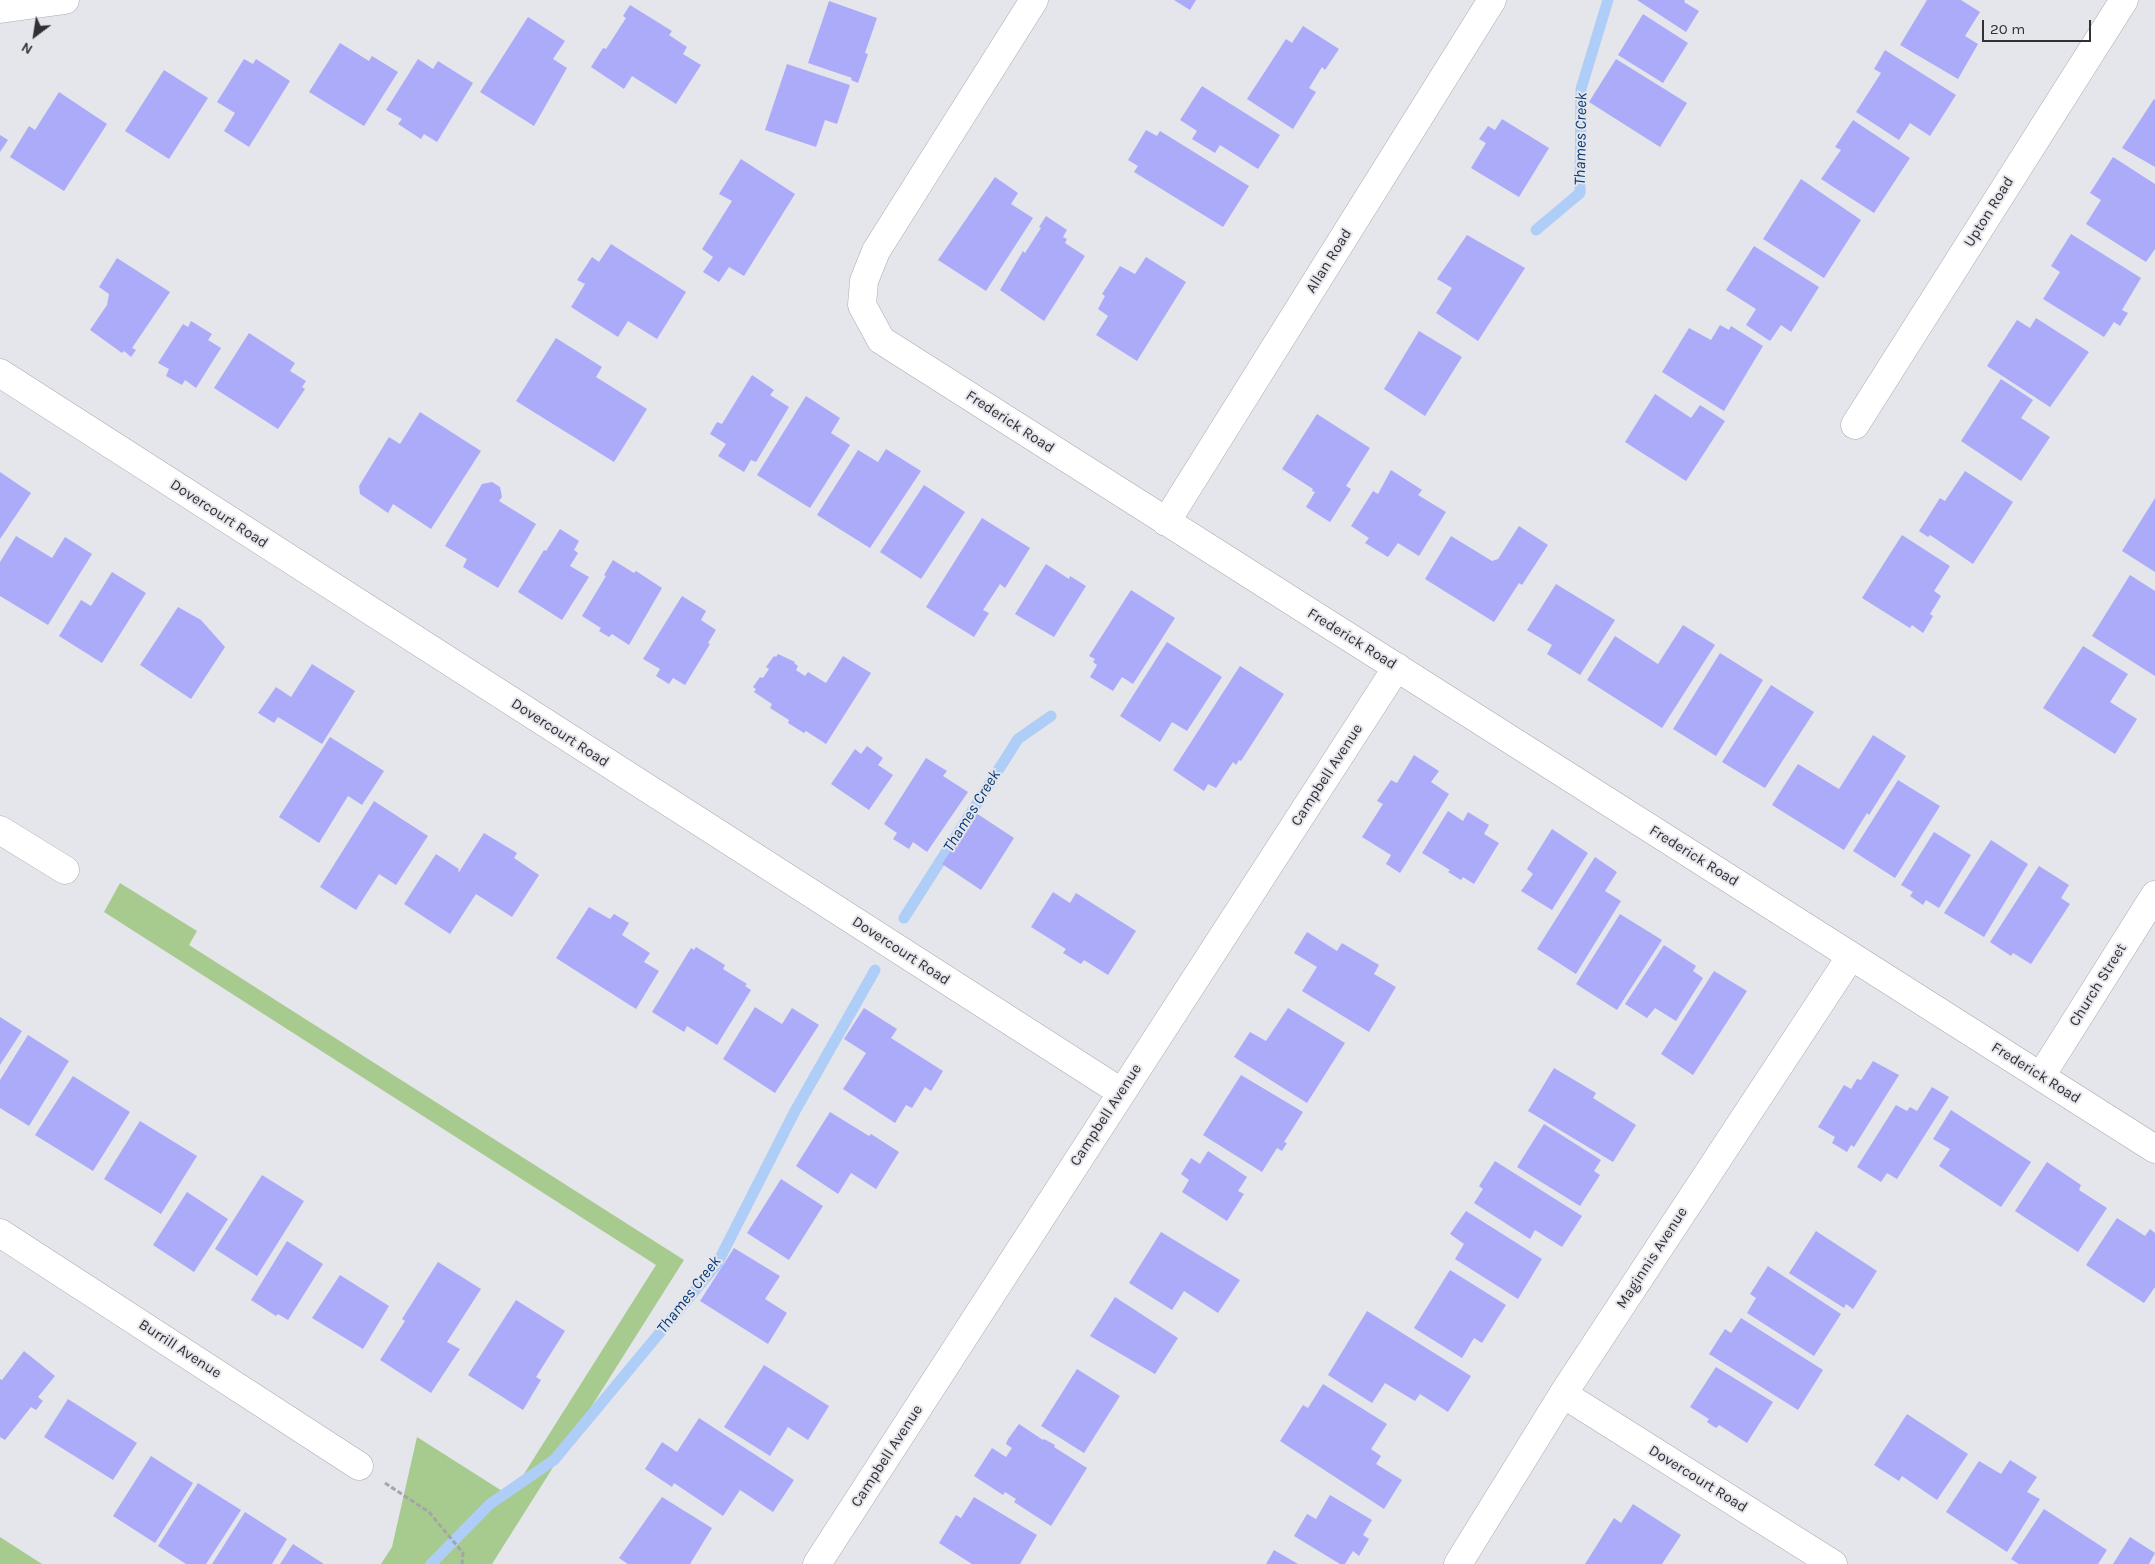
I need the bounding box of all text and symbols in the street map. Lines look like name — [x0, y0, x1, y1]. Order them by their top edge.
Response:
north arrow — [10, 10, 60, 60]
scale bar — [1985, 10, 2094, 42]
text: 20 m — [1990, 20, 2025, 38]
text: N — [18, 38, 36, 58]
water label: Thames Creek — [1571, 92, 1591, 186]
street label: Upton Road — [1960, 174, 2018, 250]
street label: Allan Road — [1302, 226, 1356, 296]
street label: Frederick Road — [962, 387, 1058, 457]
street label: Dovercourt Road — [167, 476, 271, 552]
street label: Frederick Road — [1304, 604, 1400, 674]
street label: Dovercourt Road — [508, 695, 612, 771]
street label: Campbell Avenue — [1287, 721, 1367, 829]
water label: Thames Creek — [939, 766, 1005, 856]
street label: Frederick Road — [1646, 821, 1742, 891]
street label: Dovercourt Road — [849, 913, 953, 989]
street label: Church Street — [2065, 940, 2131, 1030]
street label: Frederick Road — [1988, 1038, 2084, 1108]
street label: Campbell Avenue — [1066, 1061, 1146, 1169]
street label: Maginnis Avenue — [1613, 1204, 1691, 1312]
water label: Thames Creek — [653, 1252, 725, 1338]
street label: Burrill Avenue — [135, 1316, 225, 1382]
street label: Campbell Avenue — [847, 1402, 927, 1510]
street label: Dovercourt Road — [1645, 1441, 1751, 1517]

